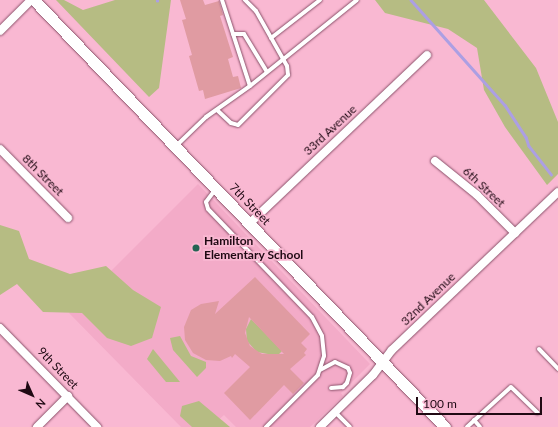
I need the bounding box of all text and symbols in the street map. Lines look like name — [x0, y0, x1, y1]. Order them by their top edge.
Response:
street label: 33rd Avenue — [300, 102, 360, 158]
street label: 8th Street — [19, 151, 67, 199]
street label: 6th Street — [460, 164, 508, 210]
street label: 7th Street — [227, 180, 273, 228]
place label: Hamilton Elementary School — [204, 234, 304, 262]
marker: Hamilton Elementary School — [191, 243, 201, 253]
street label: 32nd Avenue — [398, 269, 458, 329]
street label: 9th Street — [35, 344, 81, 392]
north arrow — [12, 375, 52, 415]
scale bar — [418, 389, 544, 415]
text: N — [33, 396, 48, 411]
text: 100 m — [423, 396, 457, 411]

